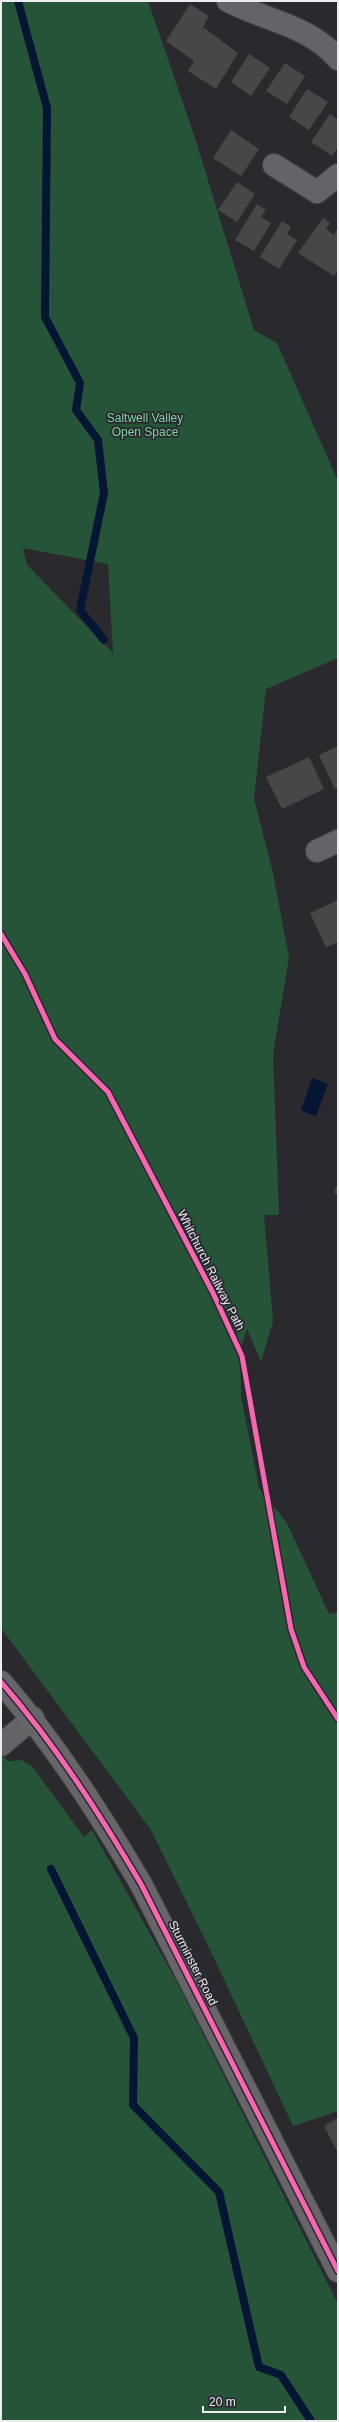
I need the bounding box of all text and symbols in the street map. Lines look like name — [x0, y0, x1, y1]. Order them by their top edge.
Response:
park label: Saltwell Valley Open Space — [107, 411, 183, 439]
street label: Whitchurch Railway Path — [174, 1207, 248, 1333]
street label: Sturminster Road — [166, 1918, 220, 2008]
scale bar — [203, 2388, 285, 2414]
text: 20 m — [209, 2395, 236, 2409]

